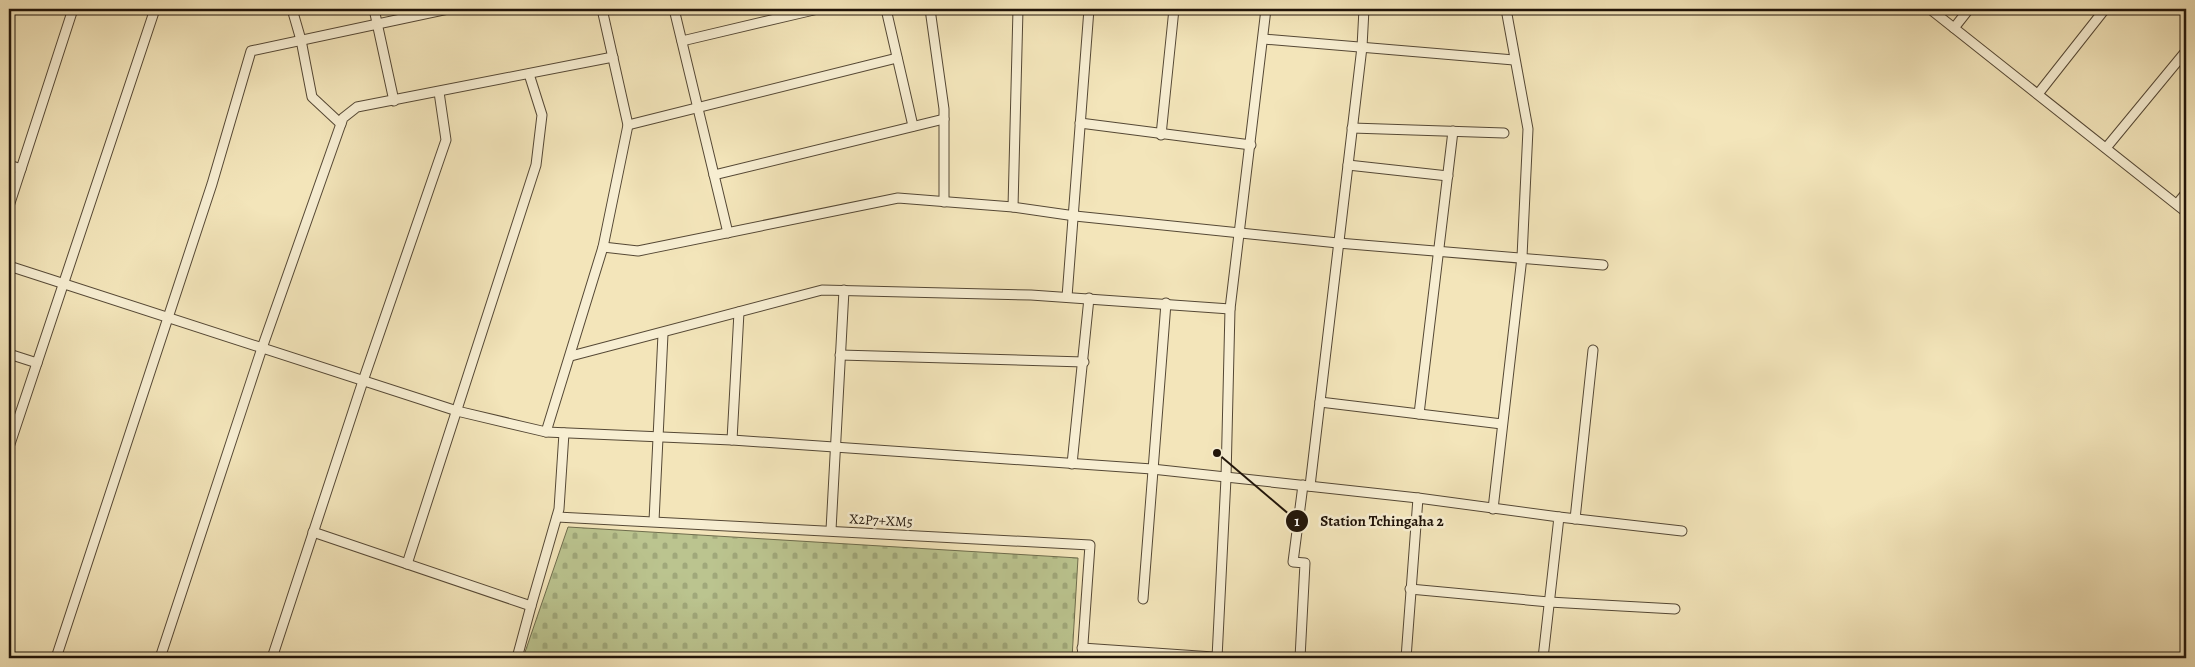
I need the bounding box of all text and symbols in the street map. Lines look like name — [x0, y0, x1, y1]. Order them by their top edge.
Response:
callout: Station Tchingaha 2 — [1285, 506, 1453, 536]
street label: X2P7+XM5 — [849, 509, 913, 532]
text: 1 — [1294, 511, 1300, 531]
text: Station Tchingaha 2 — [1320, 511, 1445, 531]

